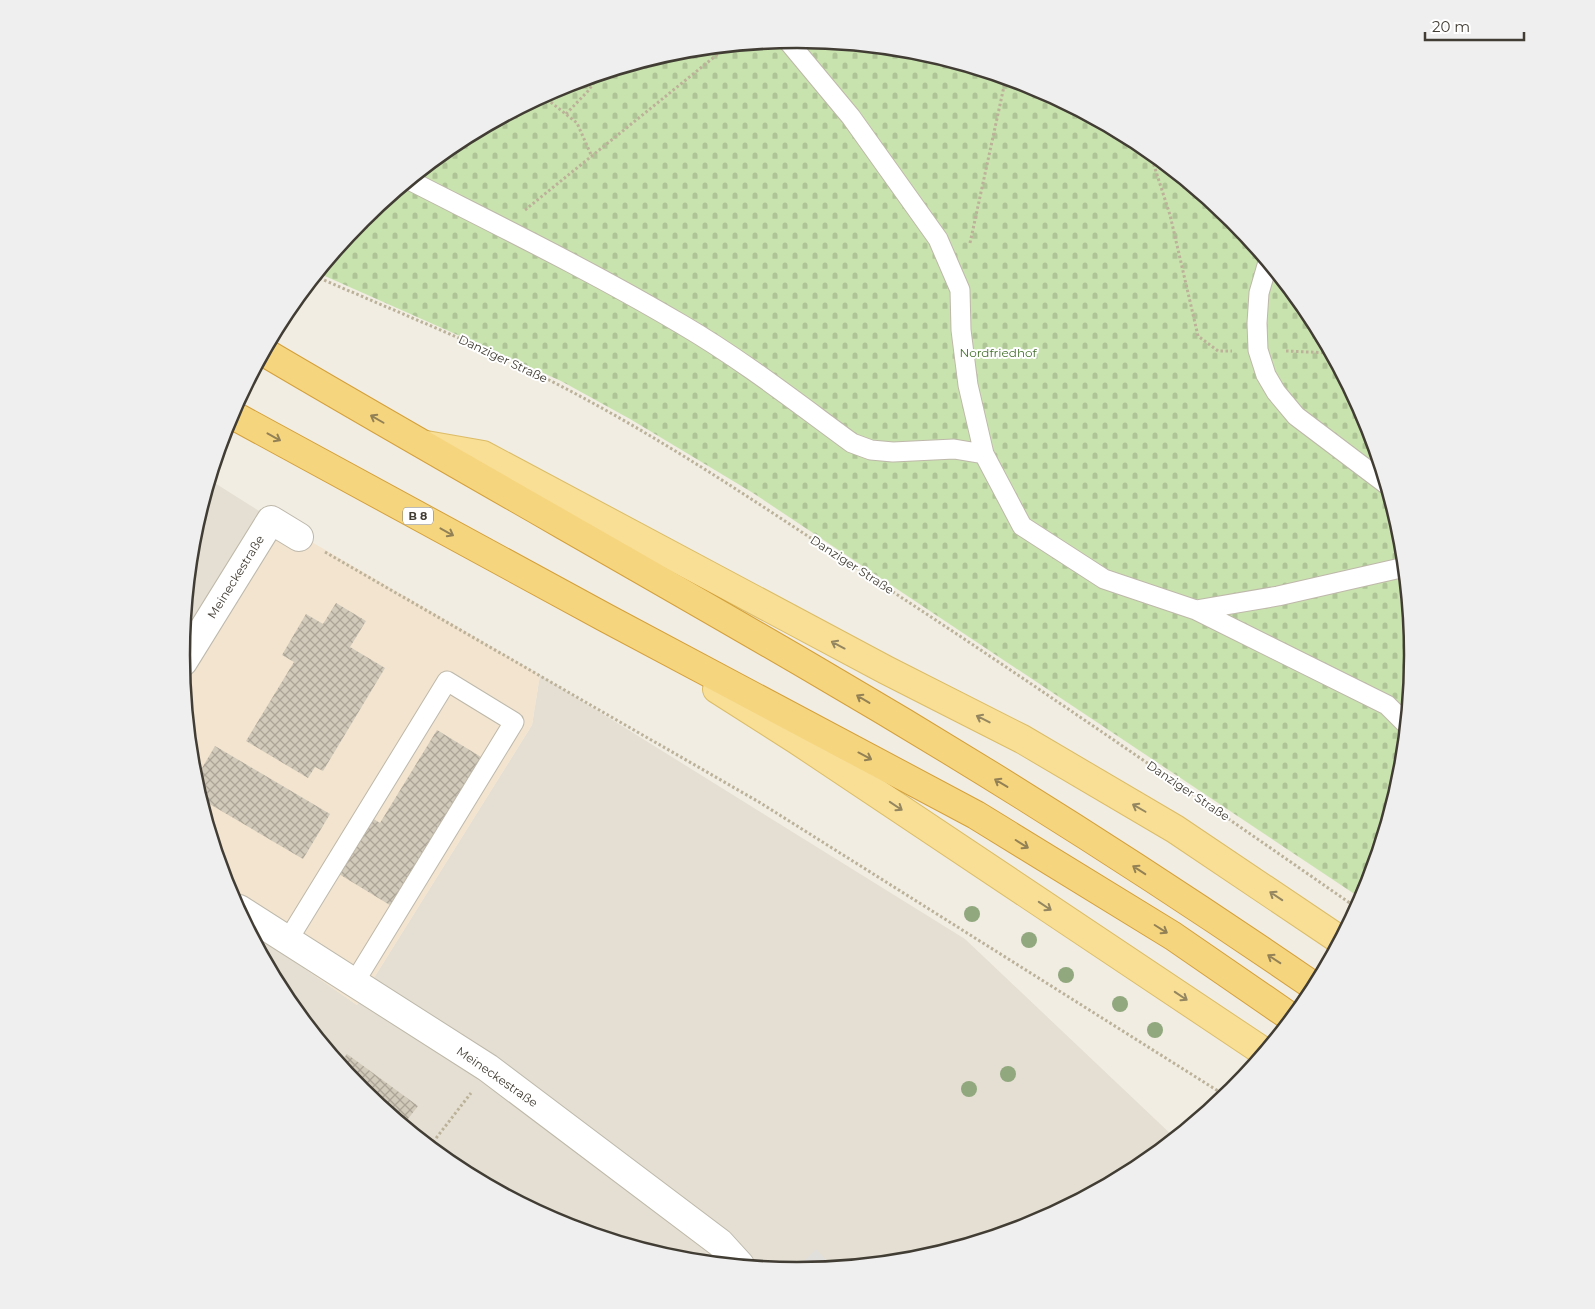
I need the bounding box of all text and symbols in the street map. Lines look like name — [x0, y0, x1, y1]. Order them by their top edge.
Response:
scale bar — [1425, 10, 1524, 42]
text: 20 m — [1432, 17, 1470, 36]
street label: Danziger Straße — [456, 331, 550, 386]
park label: Nordfriedhof — [959, 345, 1038, 360]
one-way arrow — [370, 413, 384, 423]
one-way arrow — [266, 433, 281, 443]
road number: B 8 — [403, 508, 433, 524]
one-way arrow — [440, 527, 455, 537]
street label: Meineckestraße — [204, 532, 267, 621]
street label: Danziger Straße — [808, 532, 897, 597]
one-way arrow — [831, 640, 846, 650]
one-way arrow — [856, 693, 870, 703]
one-way arrow — [976, 714, 991, 723]
one-way arrow — [857, 752, 872, 761]
street label: Danziger Straße — [1144, 757, 1233, 824]
one-way arrow — [995, 777, 1009, 787]
one-way arrow — [888, 801, 902, 811]
one-way arrow — [1133, 802, 1147, 812]
one-way arrow — [1015, 839, 1029, 849]
one-way arrow — [1132, 865, 1146, 875]
one-way arrow — [1269, 891, 1283, 901]
one-way arrow — [1038, 901, 1052, 911]
one-way arrow — [1153, 924, 1167, 934]
one-way arrow — [1268, 954, 1282, 964]
one-way arrow — [1173, 991, 1187, 1001]
street label: Meineckestraße — [454, 1043, 541, 1110]

